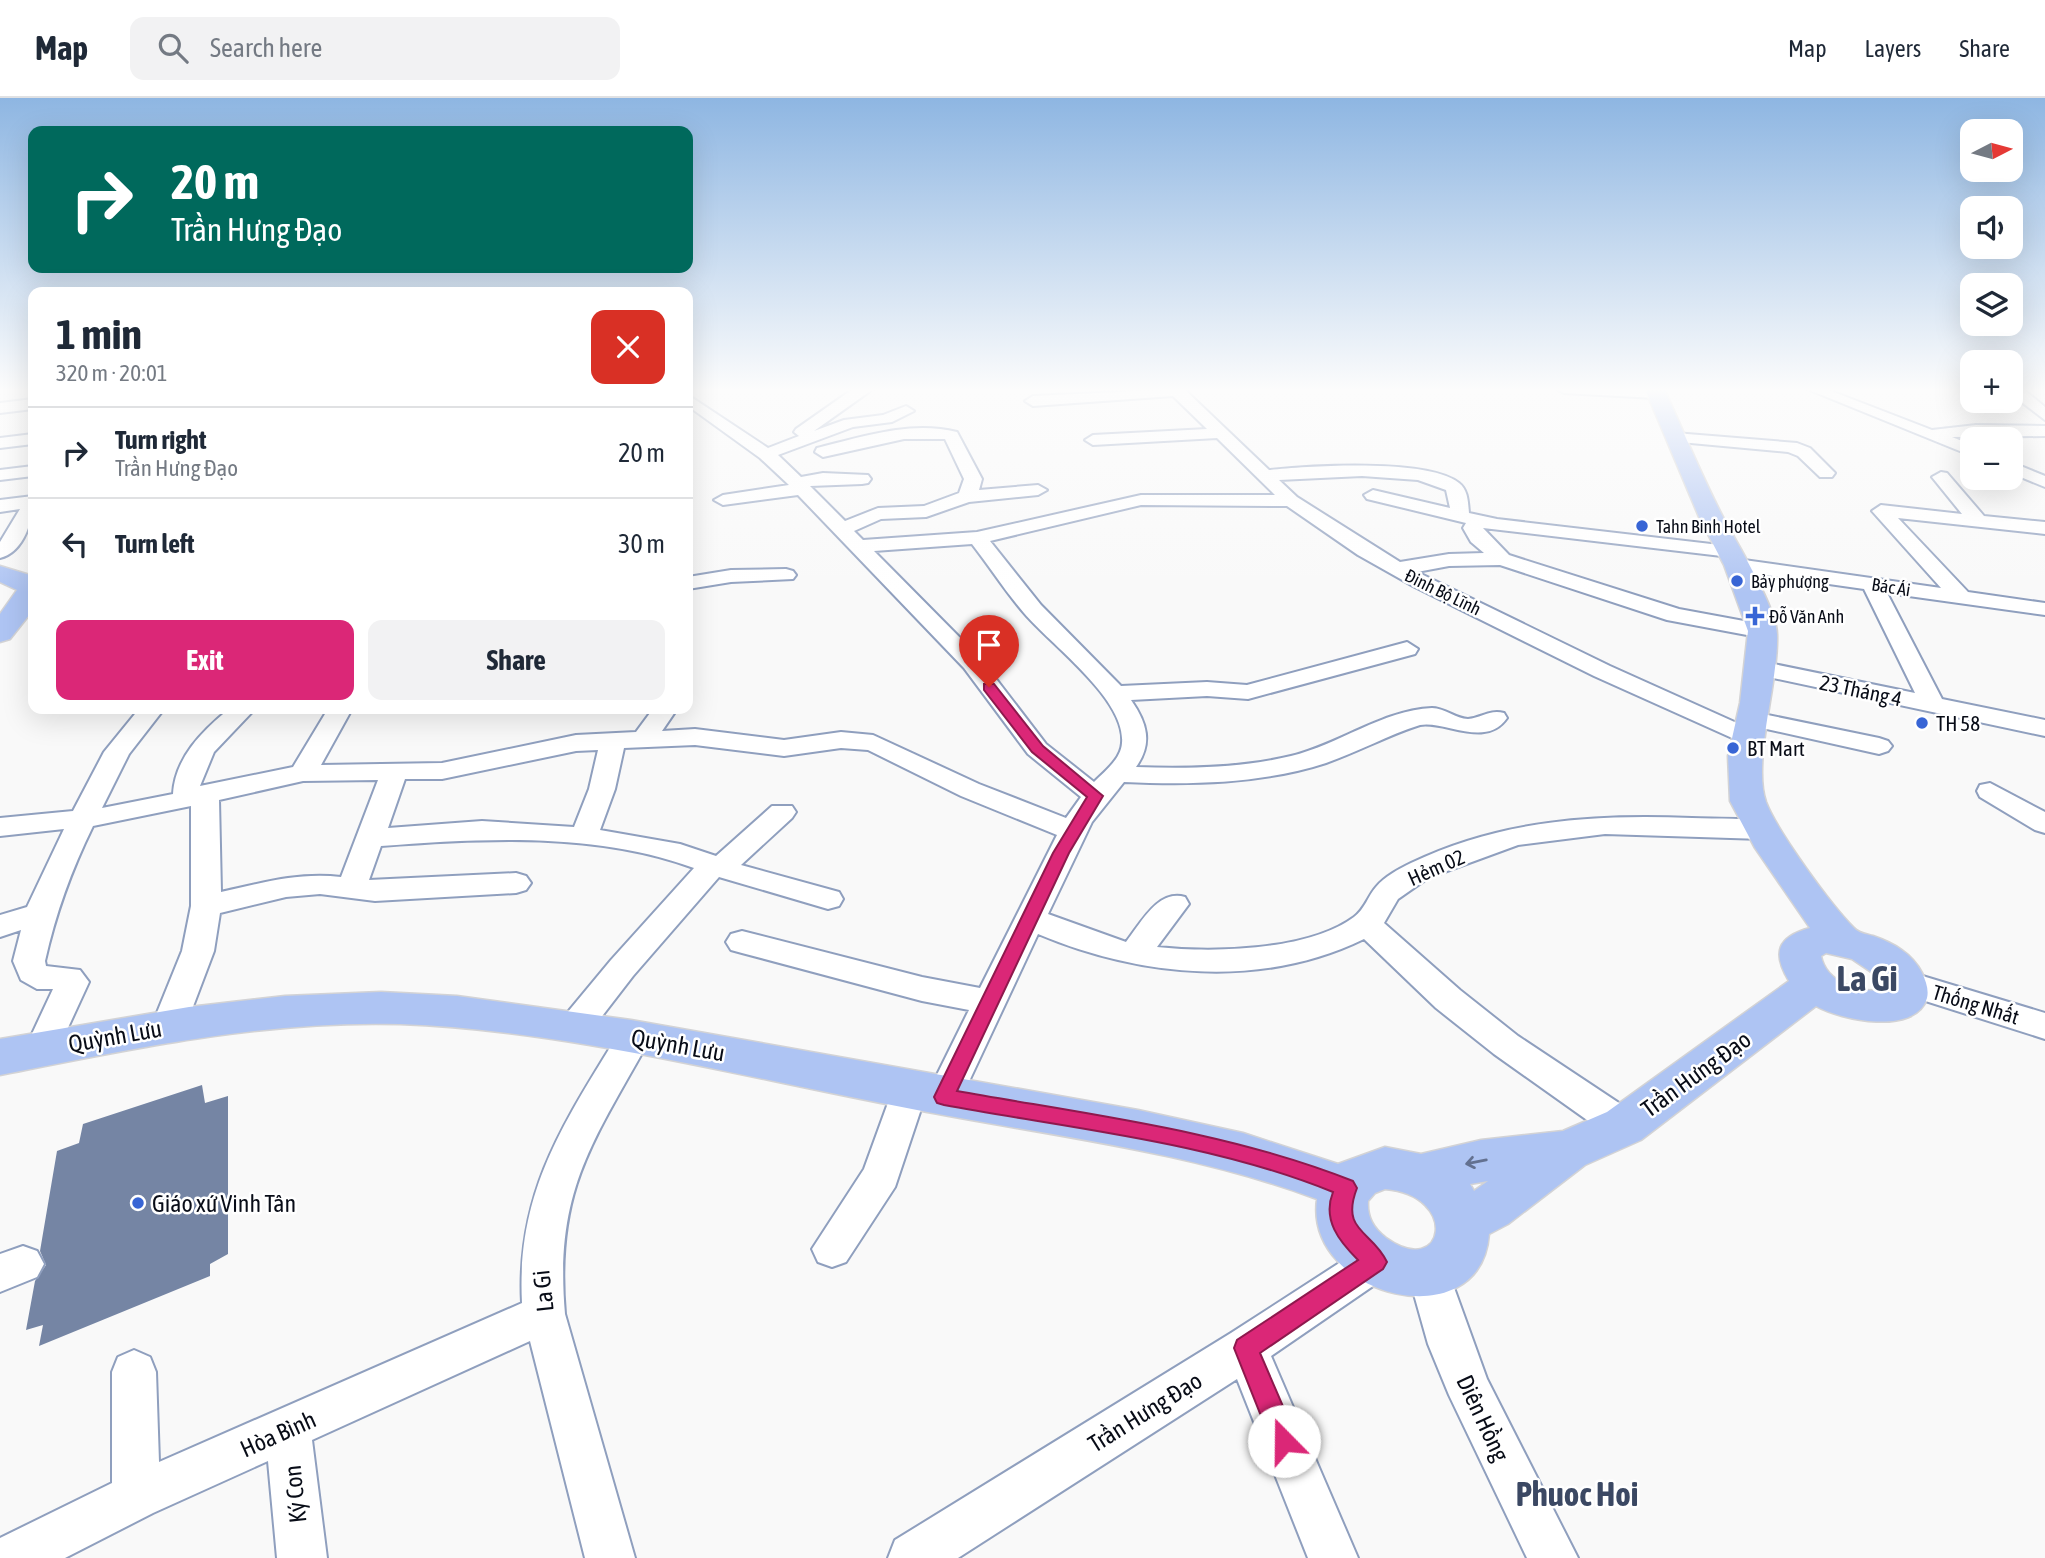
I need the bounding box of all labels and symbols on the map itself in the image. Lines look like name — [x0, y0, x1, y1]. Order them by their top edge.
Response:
north arrow — [1960, 119, 2023, 182]
place label: Tahn Binh Hotel — [1656, 516, 1761, 537]
marker: Tahn Binh Hotel — [1634, 518, 1650, 534]
street label: Đinh Bộ Lĩnh — [1401, 565, 1485, 619]
place label: Bảy phượng — [1751, 571, 1829, 592]
marker: Bảy phượng — [1729, 573, 1745, 589]
street label: Bác Ái — [1870, 574, 1912, 600]
place label: Đỗ Văn Anh — [1769, 606, 1844, 627]
marker: Đỗ Văn Anh — [1747, 608, 1763, 624]
pin — [959, 615, 1019, 687]
street label: 23 Tháng 4 — [1818, 670, 1904, 710]
place label: TH 58 — [1936, 711, 1980, 735]
marker: TH 58 — [1914, 715, 1930, 731]
place label: BT Mart — [1747, 736, 1805, 760]
marker: BT Mart — [1725, 740, 1741, 756]
street label: Hẻm 02 — [1404, 844, 1468, 890]
district label: La Gi — [1836, 958, 1898, 998]
street label: Thống Nhất — [1930, 979, 2022, 1029]
street label: Quỳnh Lưu — [66, 1014, 164, 1058]
street label: Quỳnh Lưu — [629, 1023, 727, 1067]
street label: Trần Hưng Đạo — [1636, 1025, 1756, 1123]
one-way arrow — [1465, 1156, 1488, 1170]
place label: Giáo xứ Vinh Tân — [152, 1190, 296, 1217]
marker: Giáo xứ Vinh Tân — [130, 1195, 146, 1211]
street label: La Gi — [527, 1269, 559, 1313]
street label: Trần Hưng Đạo — [1083, 1367, 1207, 1457]
street label: Diên Hồng — [1451, 1371, 1515, 1466]
position arrow — [1247, 1404, 1321, 1478]
street label: Hòa Bình — [236, 1405, 320, 1463]
street label: Ký Con — [279, 1464, 311, 1524]
district label: Phuoc Hoi — [1516, 1475, 1638, 1513]

